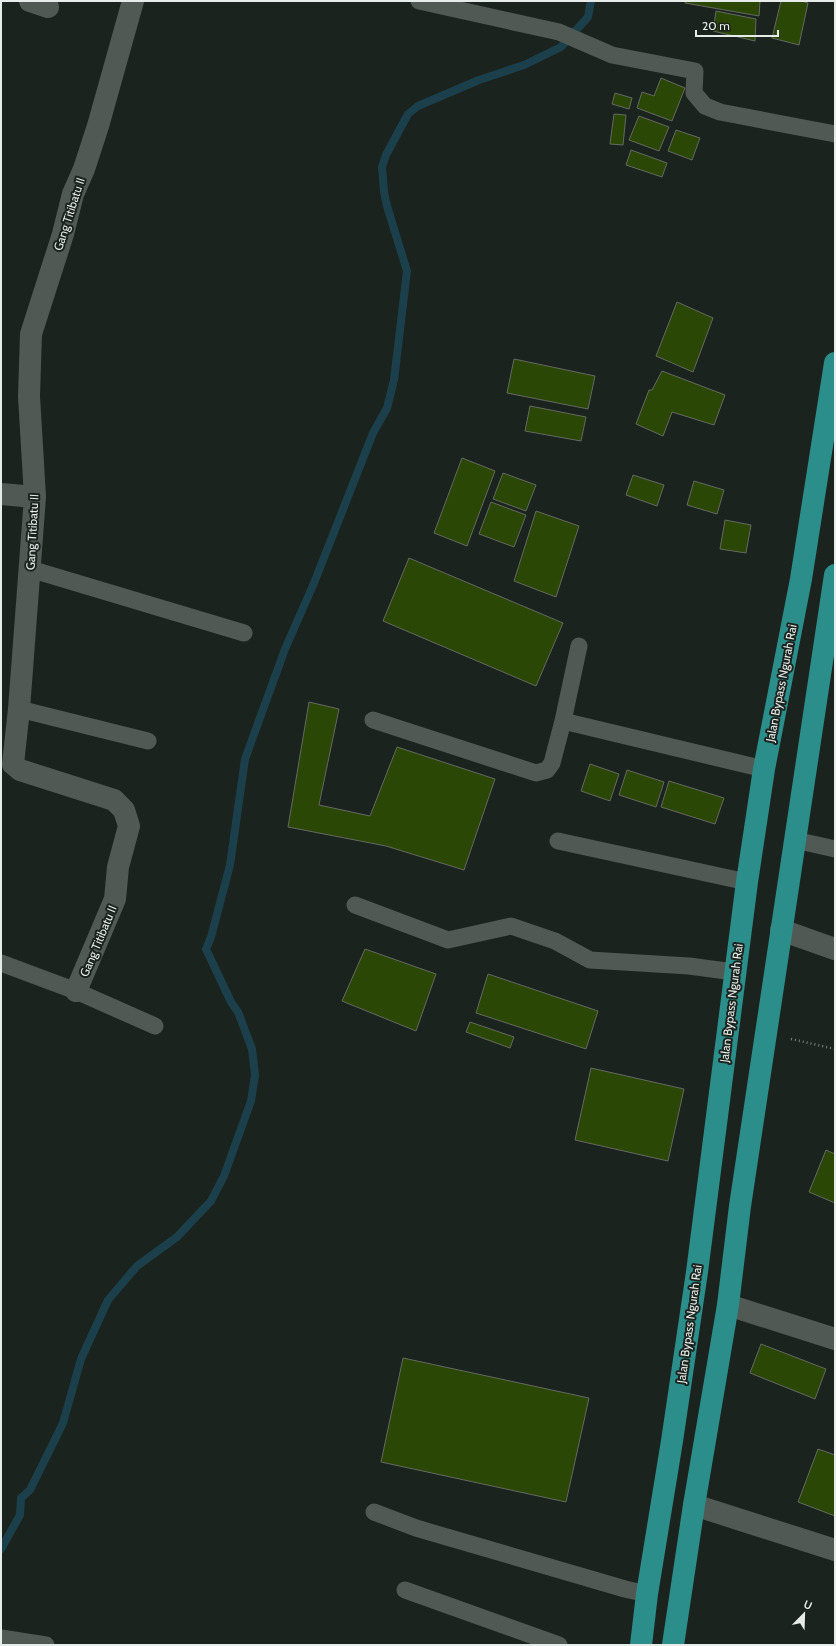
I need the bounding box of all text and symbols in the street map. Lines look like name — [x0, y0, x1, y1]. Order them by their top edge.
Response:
scale bar — [696, 12, 778, 38]
text: 20 m — [702, 18, 730, 33]
street label: Gang Titibatu II — [50, 175, 88, 253]
street label: Gang Titibatu II — [23, 494, 41, 570]
street label: Jalan Bypass Ngurah Rai — [762, 623, 800, 744]
street label: Gang Titibatu II — [76, 903, 120, 979]
street label: Jalan Bypass Ngurah Rai — [716, 943, 746, 1064]
street label: Jalan Bypass Ngurah Rai — [673, 1264, 705, 1385]
north arrow — [784, 1594, 824, 1634]
text: U — [802, 1597, 814, 1613]

